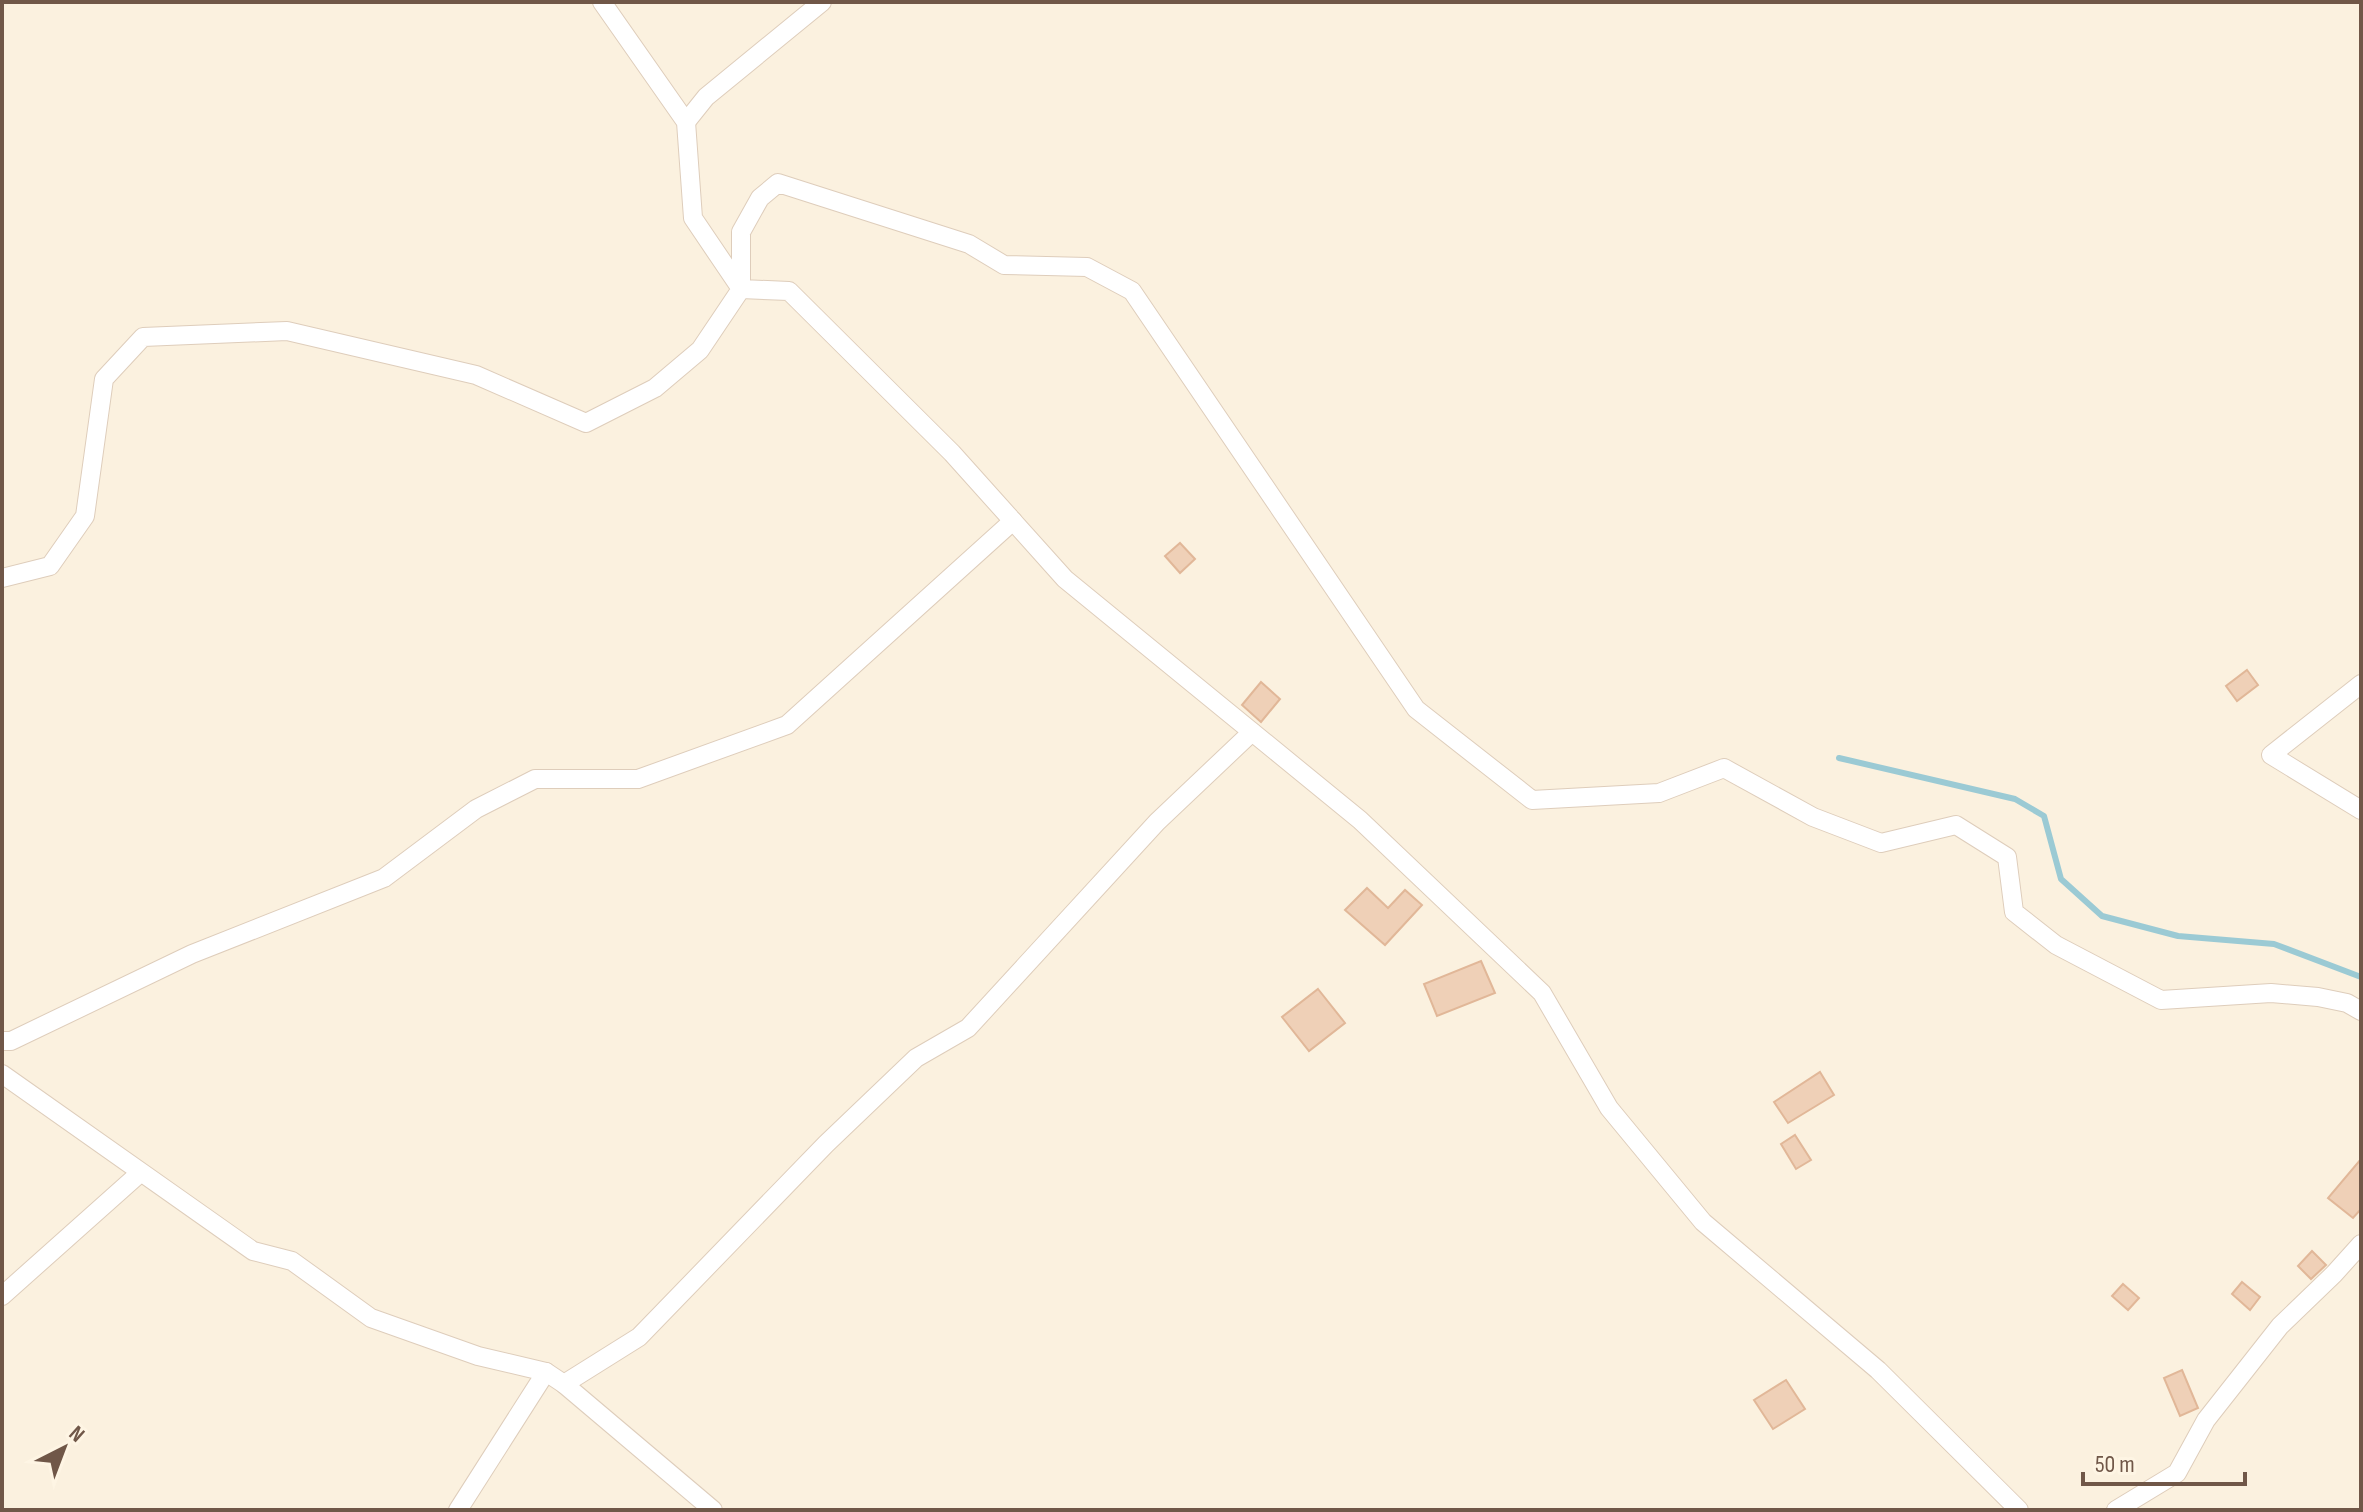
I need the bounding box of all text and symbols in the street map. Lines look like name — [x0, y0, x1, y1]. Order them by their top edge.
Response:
north arrow — [24, 1408, 104, 1488]
text: N — [63, 1420, 90, 1448]
scale bar — [2083, 1436, 2245, 1486]
text: 50 m — [2095, 1450, 2135, 1479]

